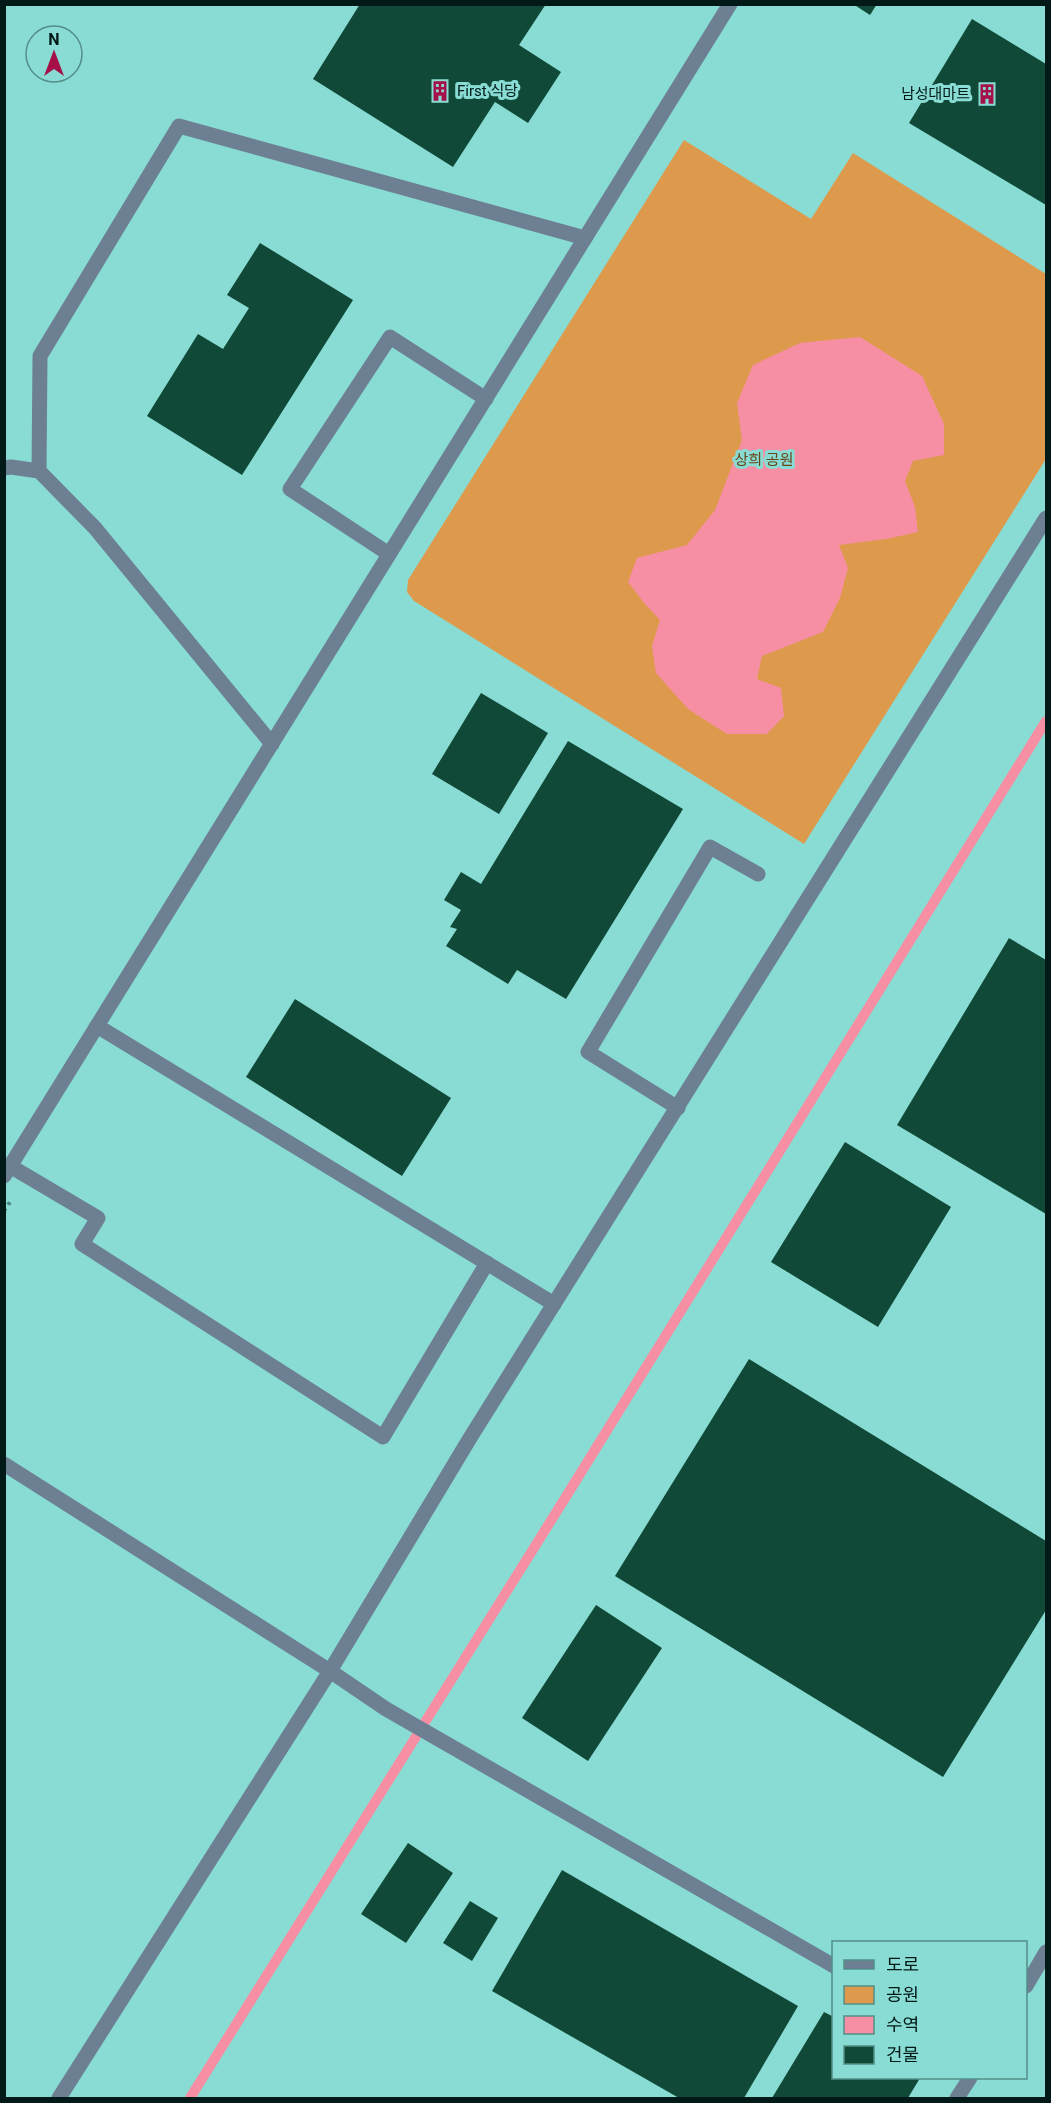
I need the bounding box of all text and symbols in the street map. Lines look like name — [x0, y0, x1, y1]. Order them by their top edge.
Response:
north arrow — [24, 24, 84, 84]
text: N — [48, 30, 60, 49]
building icon: First 식당 — [428, 79, 452, 103]
place label: First 식당 — [457, 82, 518, 100]
building icon: 남성대마트 — [975, 82, 999, 106]
place label: 남성대마트 — [901, 85, 970, 103]
park label: 상희 공원 — [735, 451, 793, 469]
legend — [832, 1941, 1027, 2079]
text: 도로 — [886, 1954, 919, 1975]
text: 공원 — [886, 1984, 919, 2005]
text: 수역 — [886, 2014, 919, 2035]
text: 건물 — [886, 2044, 919, 2065]

